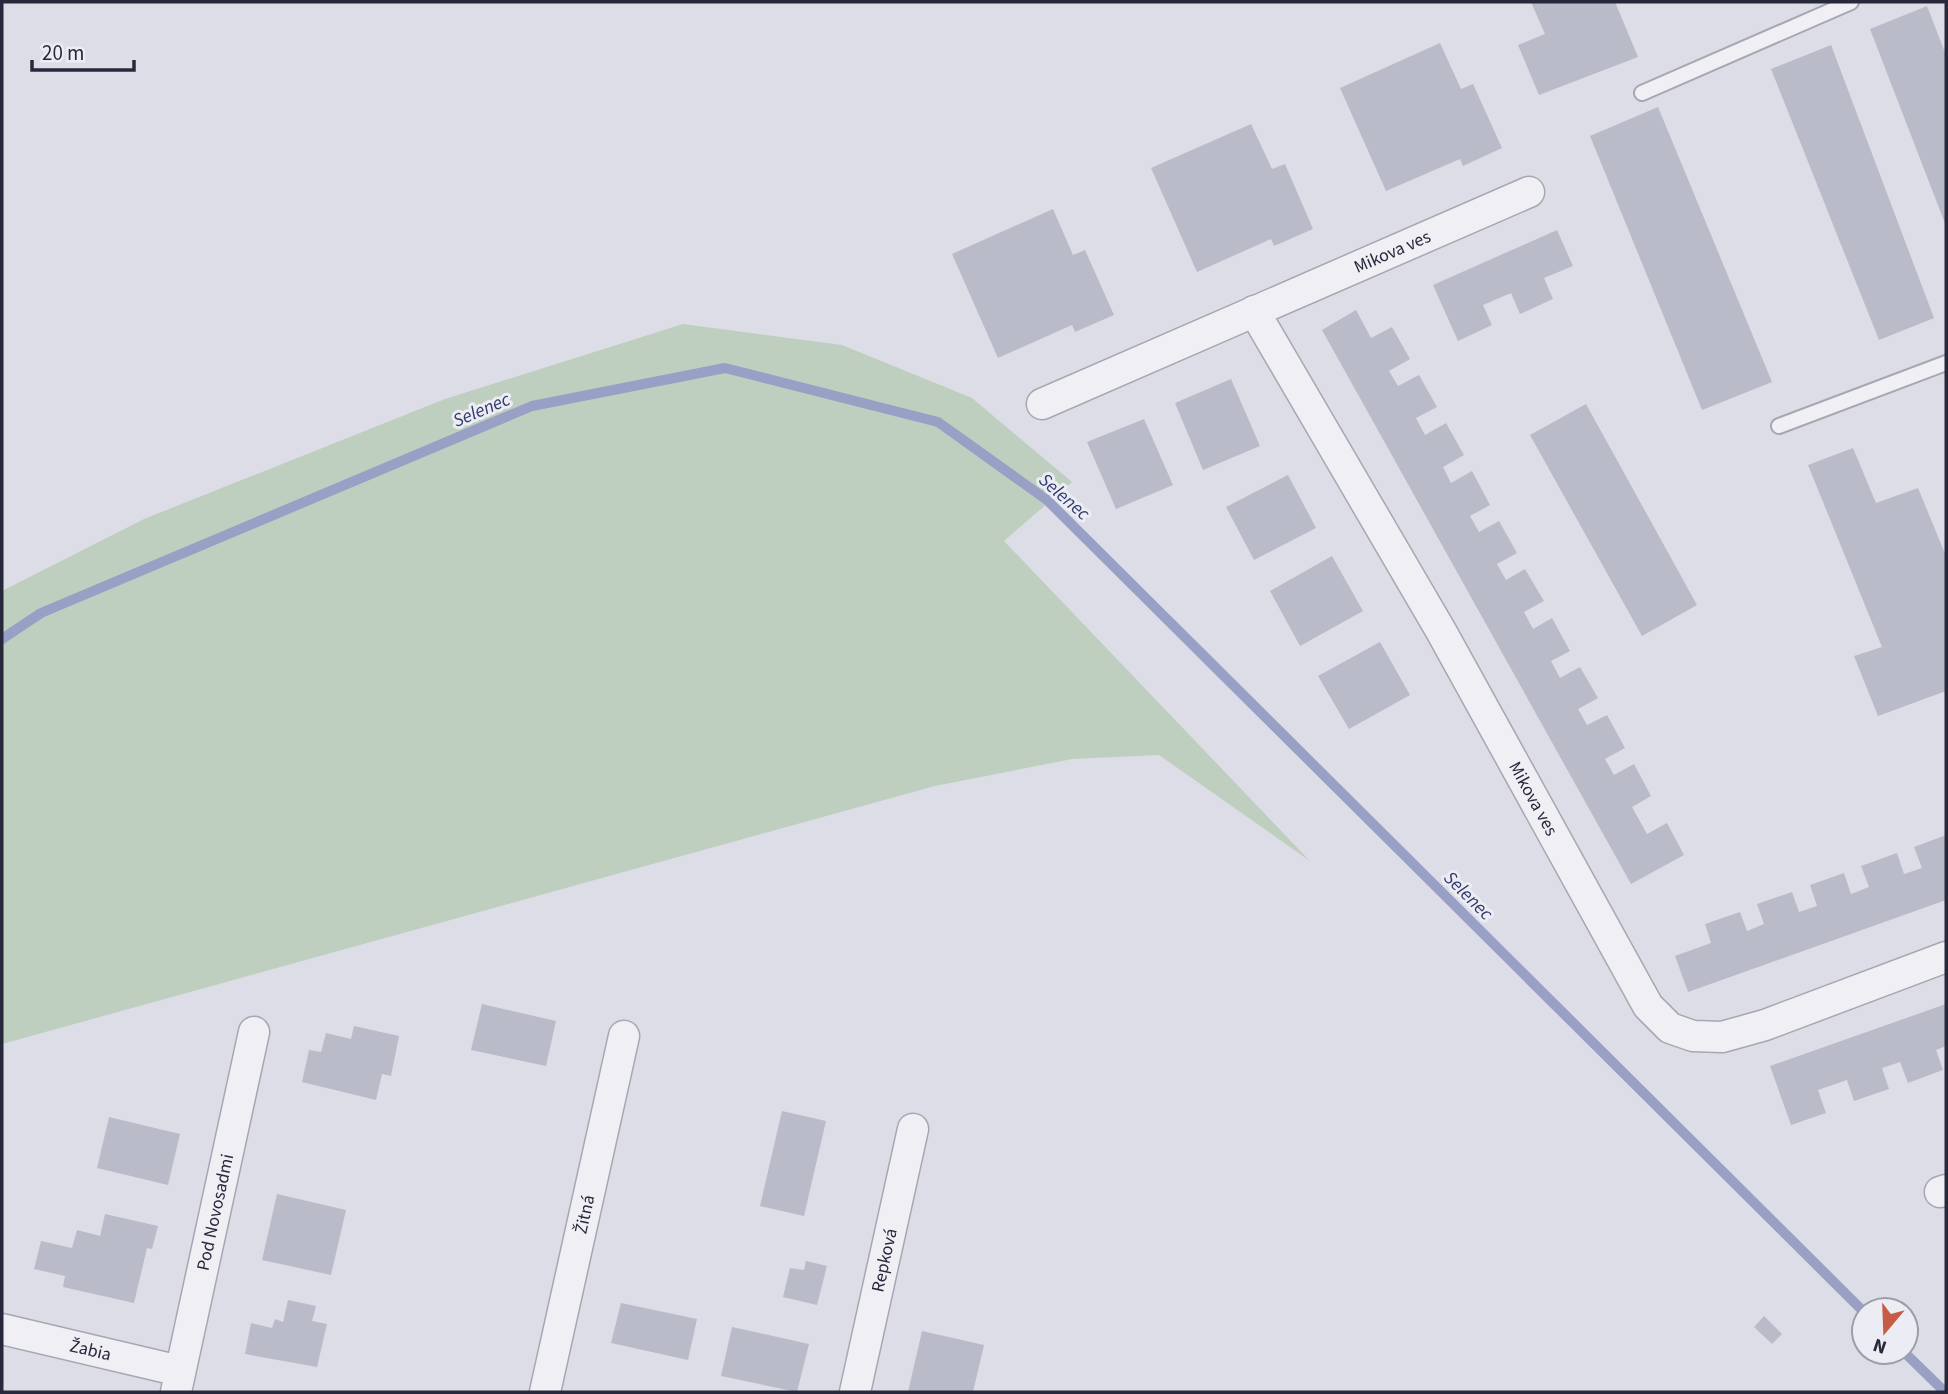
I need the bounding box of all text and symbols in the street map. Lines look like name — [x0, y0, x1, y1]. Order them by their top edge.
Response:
scale bar — [32, 28, 133, 72]
text: 20 m — [42, 38, 84, 68]
street label: Mikova ves — [1350, 224, 1435, 280]
water label: Selenec — [449, 386, 515, 435]
water label: Selenec — [1033, 467, 1096, 527]
street label: Mikova ves — [1502, 757, 1564, 840]
water label: Selenec — [1437, 865, 1499, 927]
street label: Pod Novosadmi — [191, 1152, 240, 1273]
street label: Žitná — [568, 1193, 601, 1236]
street label: Repková — [865, 1226, 904, 1294]
north arrow — [1850, 1296, 1920, 1366]
text: N — [1870, 1331, 1890, 1360]
street label: Žabia — [67, 1333, 114, 1367]

